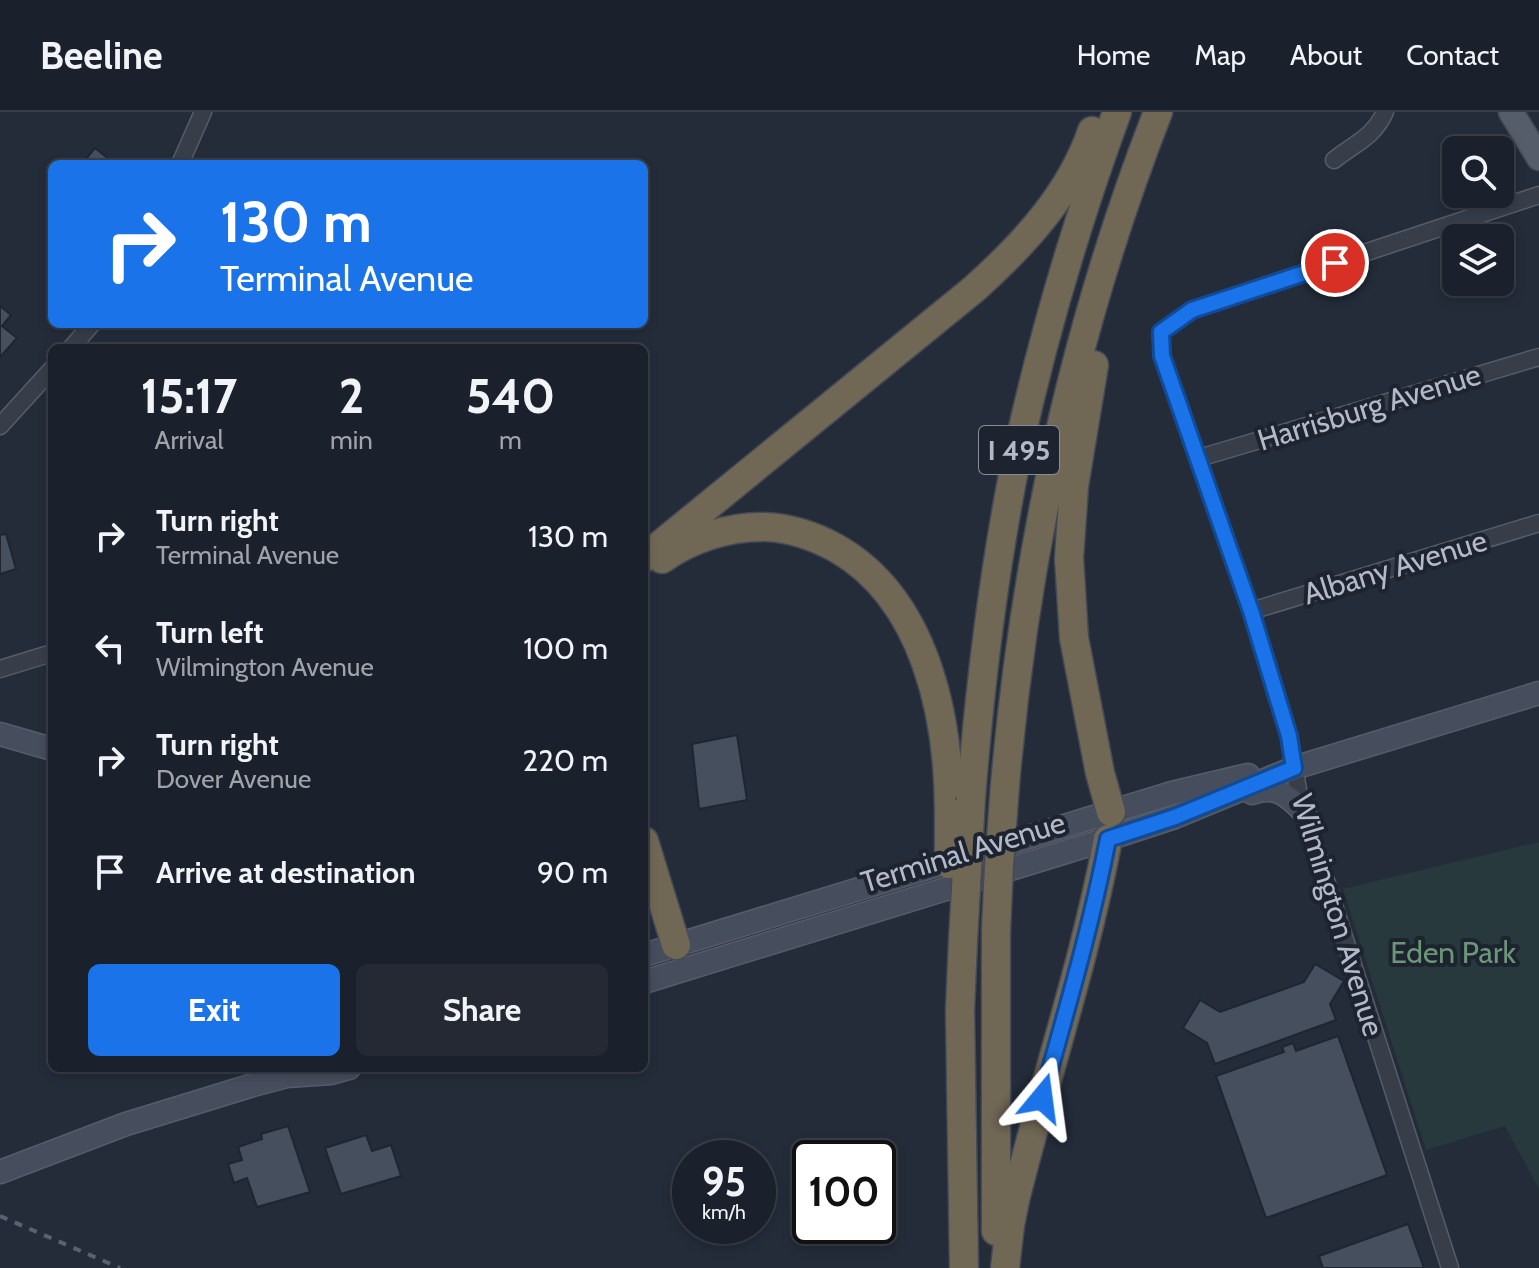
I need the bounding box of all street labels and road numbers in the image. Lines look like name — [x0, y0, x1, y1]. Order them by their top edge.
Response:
street label: Harrisburg Avenue — [1253, 355, 1485, 459]
road number: I 495 — [979, 426, 1059, 474]
street label: Albany Avenue — [1299, 522, 1491, 612]
street label: Wilmington Avenue — [1284, 789, 1392, 1041]
street label: Terminal Avenue — [857, 803, 1069, 901]

